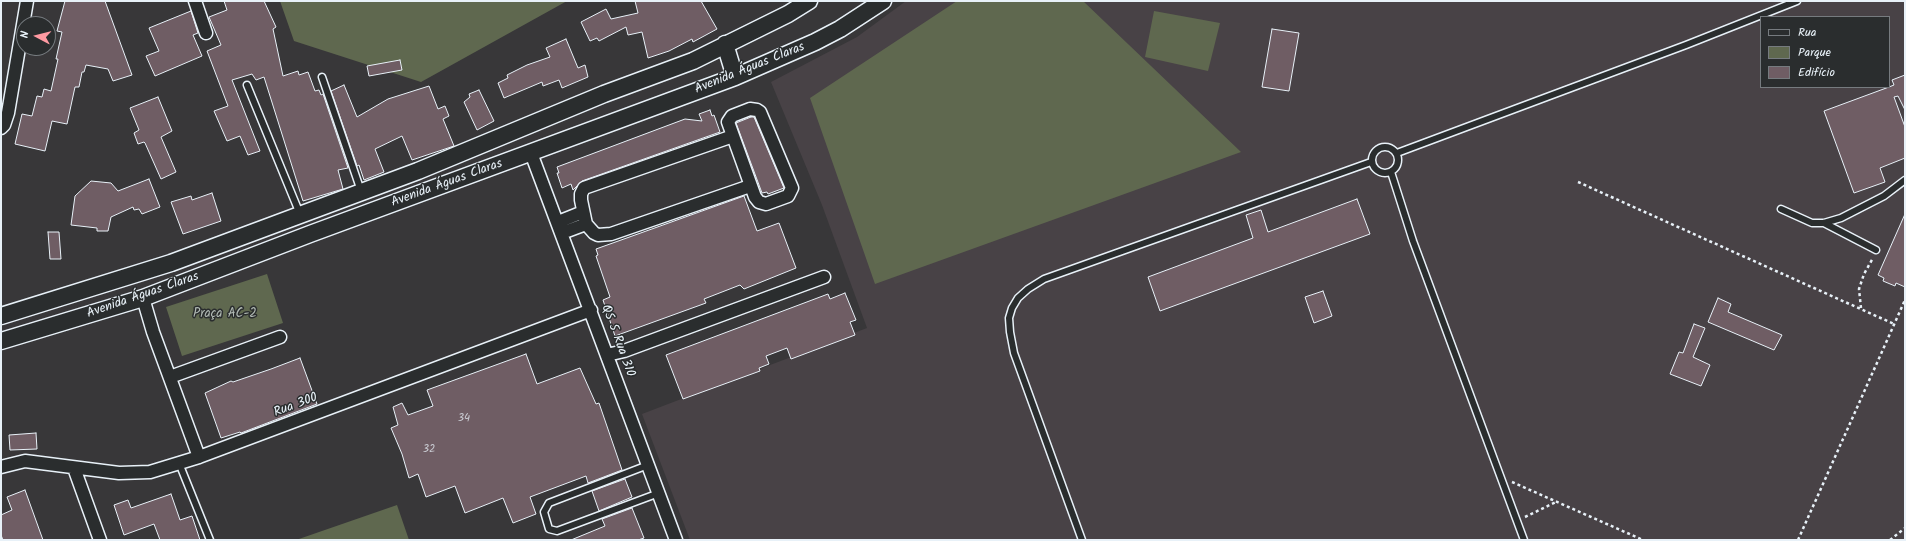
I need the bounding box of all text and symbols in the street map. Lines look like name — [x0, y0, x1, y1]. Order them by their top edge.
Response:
north arrow — [16, 16, 56, 56]
legend — [1760, 16, 1890, 88]
text: Rua — [1798, 23, 1816, 42]
text: N — [16, 30, 34, 39]
street label: Avenida Águas Claras — [693, 40, 807, 98]
text: Parque — [1798, 43, 1831, 62]
text: Edifício — [1798, 63, 1835, 82]
street label: Avenida Águas Claras — [389, 157, 505, 211]
street label: Avenida Águas Claras — [85, 270, 201, 322]
street label: QS 5 Rua 310 — [597, 303, 637, 379]
park label: Praça AC-2 — [193, 307, 257, 323]
street label: Rua 300 — [272, 391, 320, 421]
house number: 34 — [458, 412, 470, 426]
house number: 32 — [423, 443, 435, 457]

